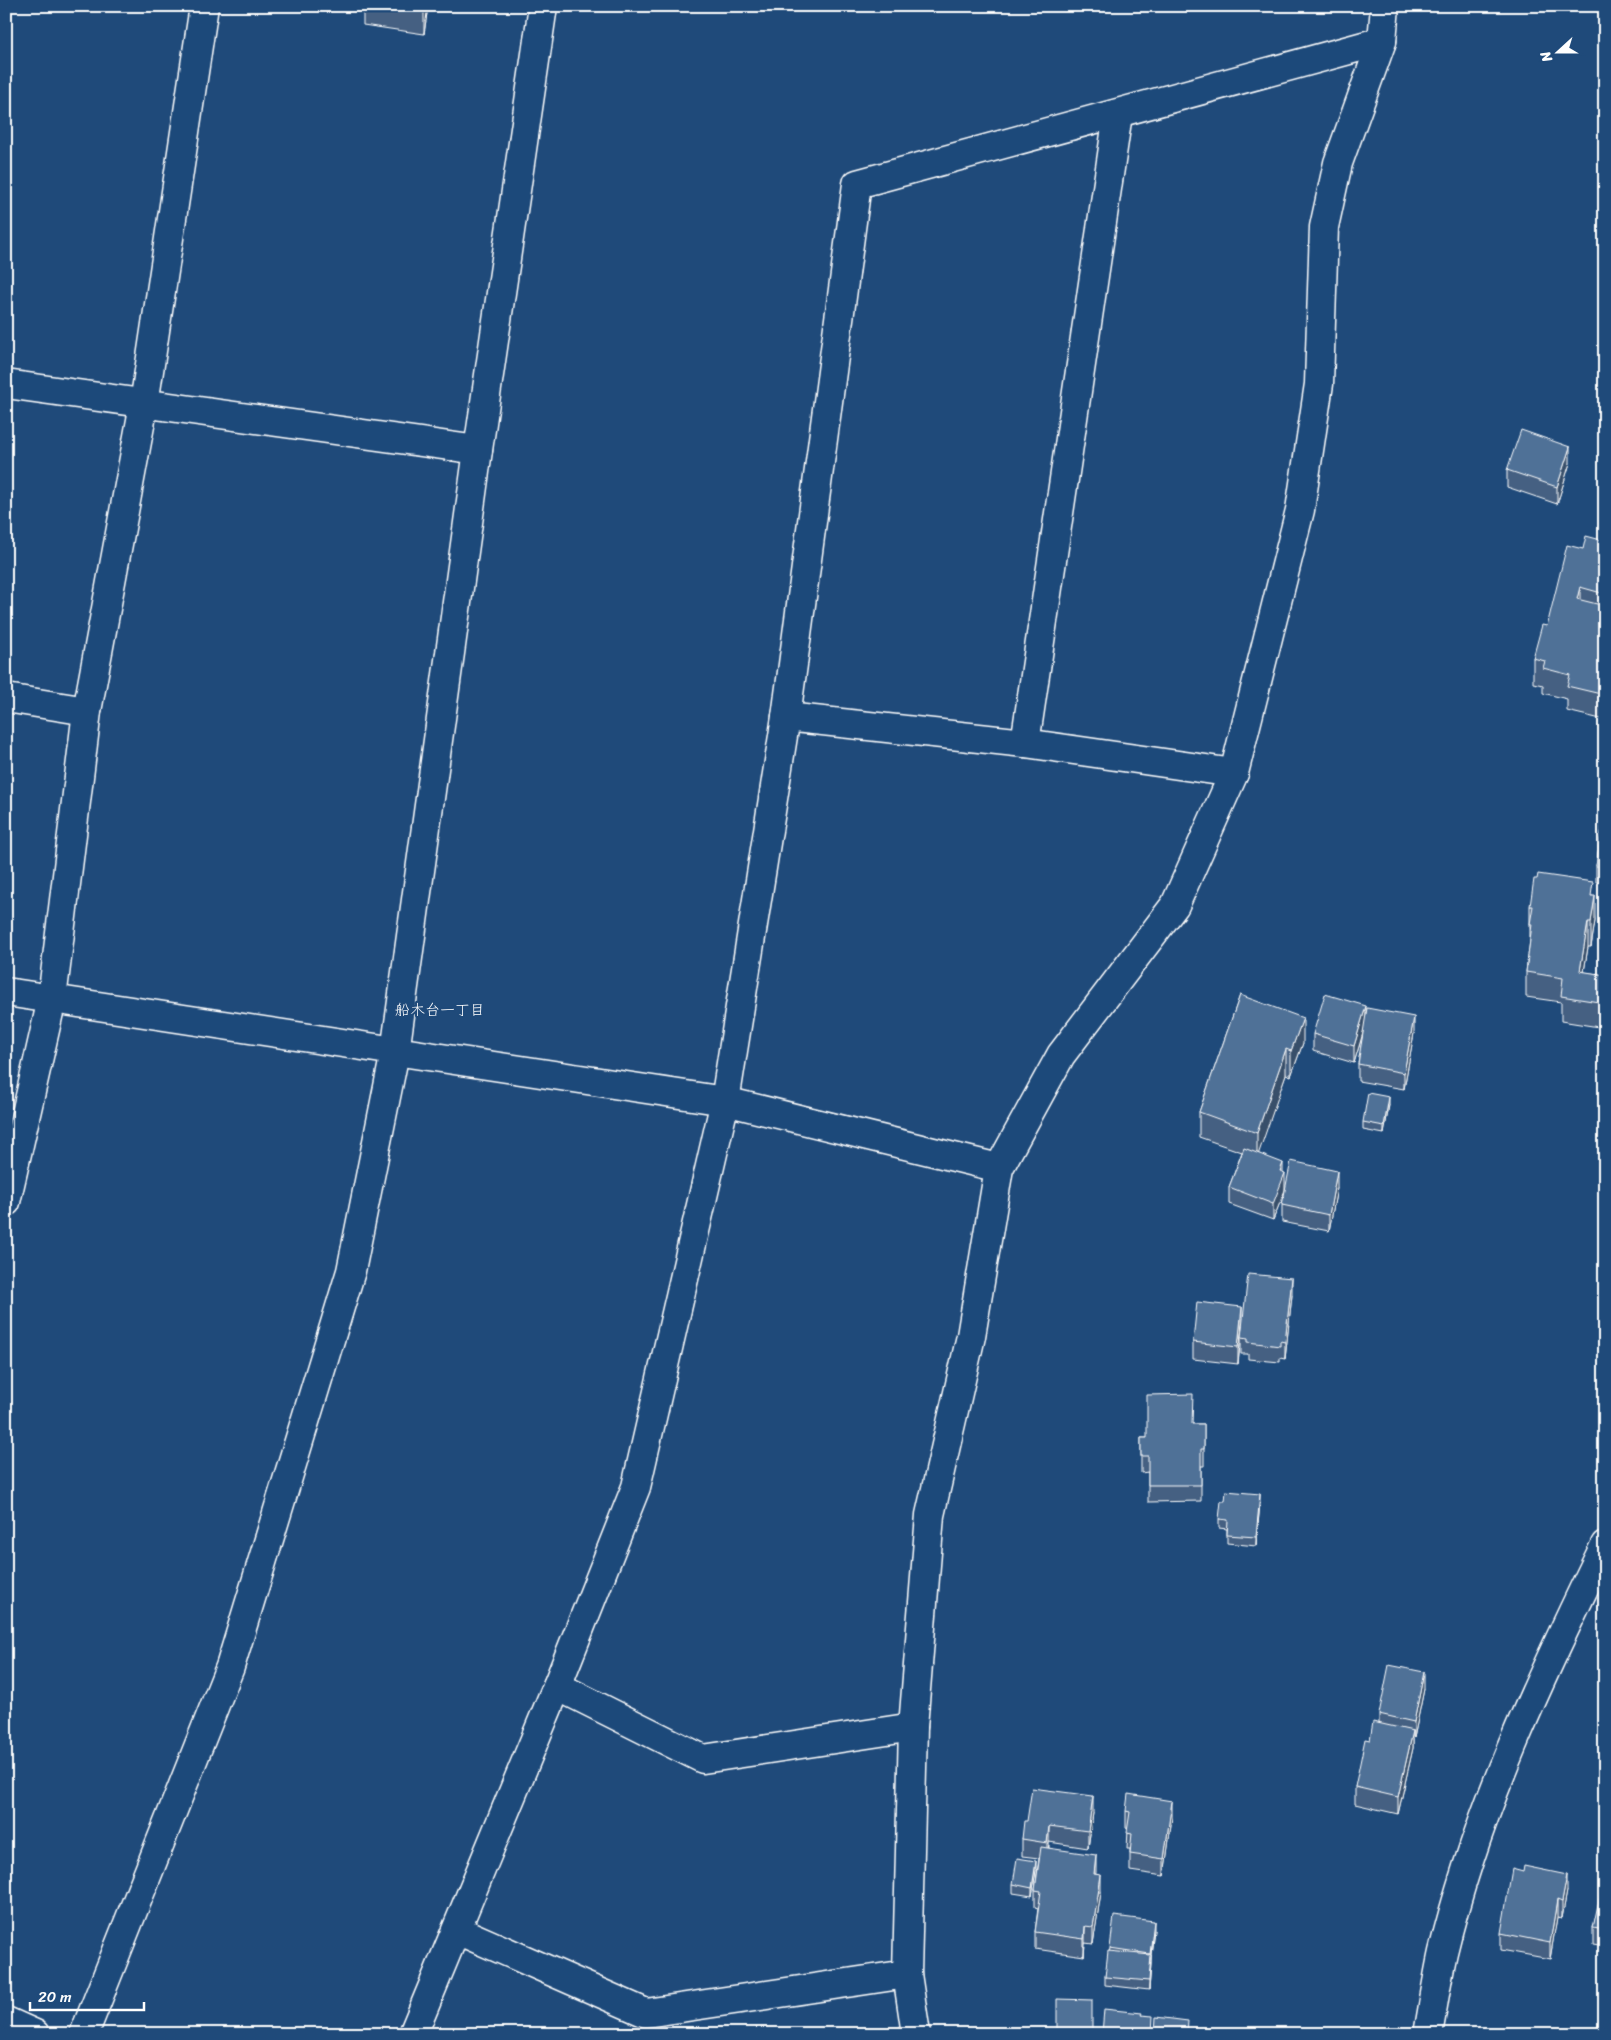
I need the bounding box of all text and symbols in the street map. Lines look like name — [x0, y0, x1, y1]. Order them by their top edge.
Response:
north arrow — [1534, 28, 1584, 78]
text: N — [1533, 47, 1560, 66]
district label: 船木台一丁目 — [395, 997, 485, 1023]
scale bar — [30, 1980, 144, 2012]
text: 20 m — [38, 1984, 72, 2010]

